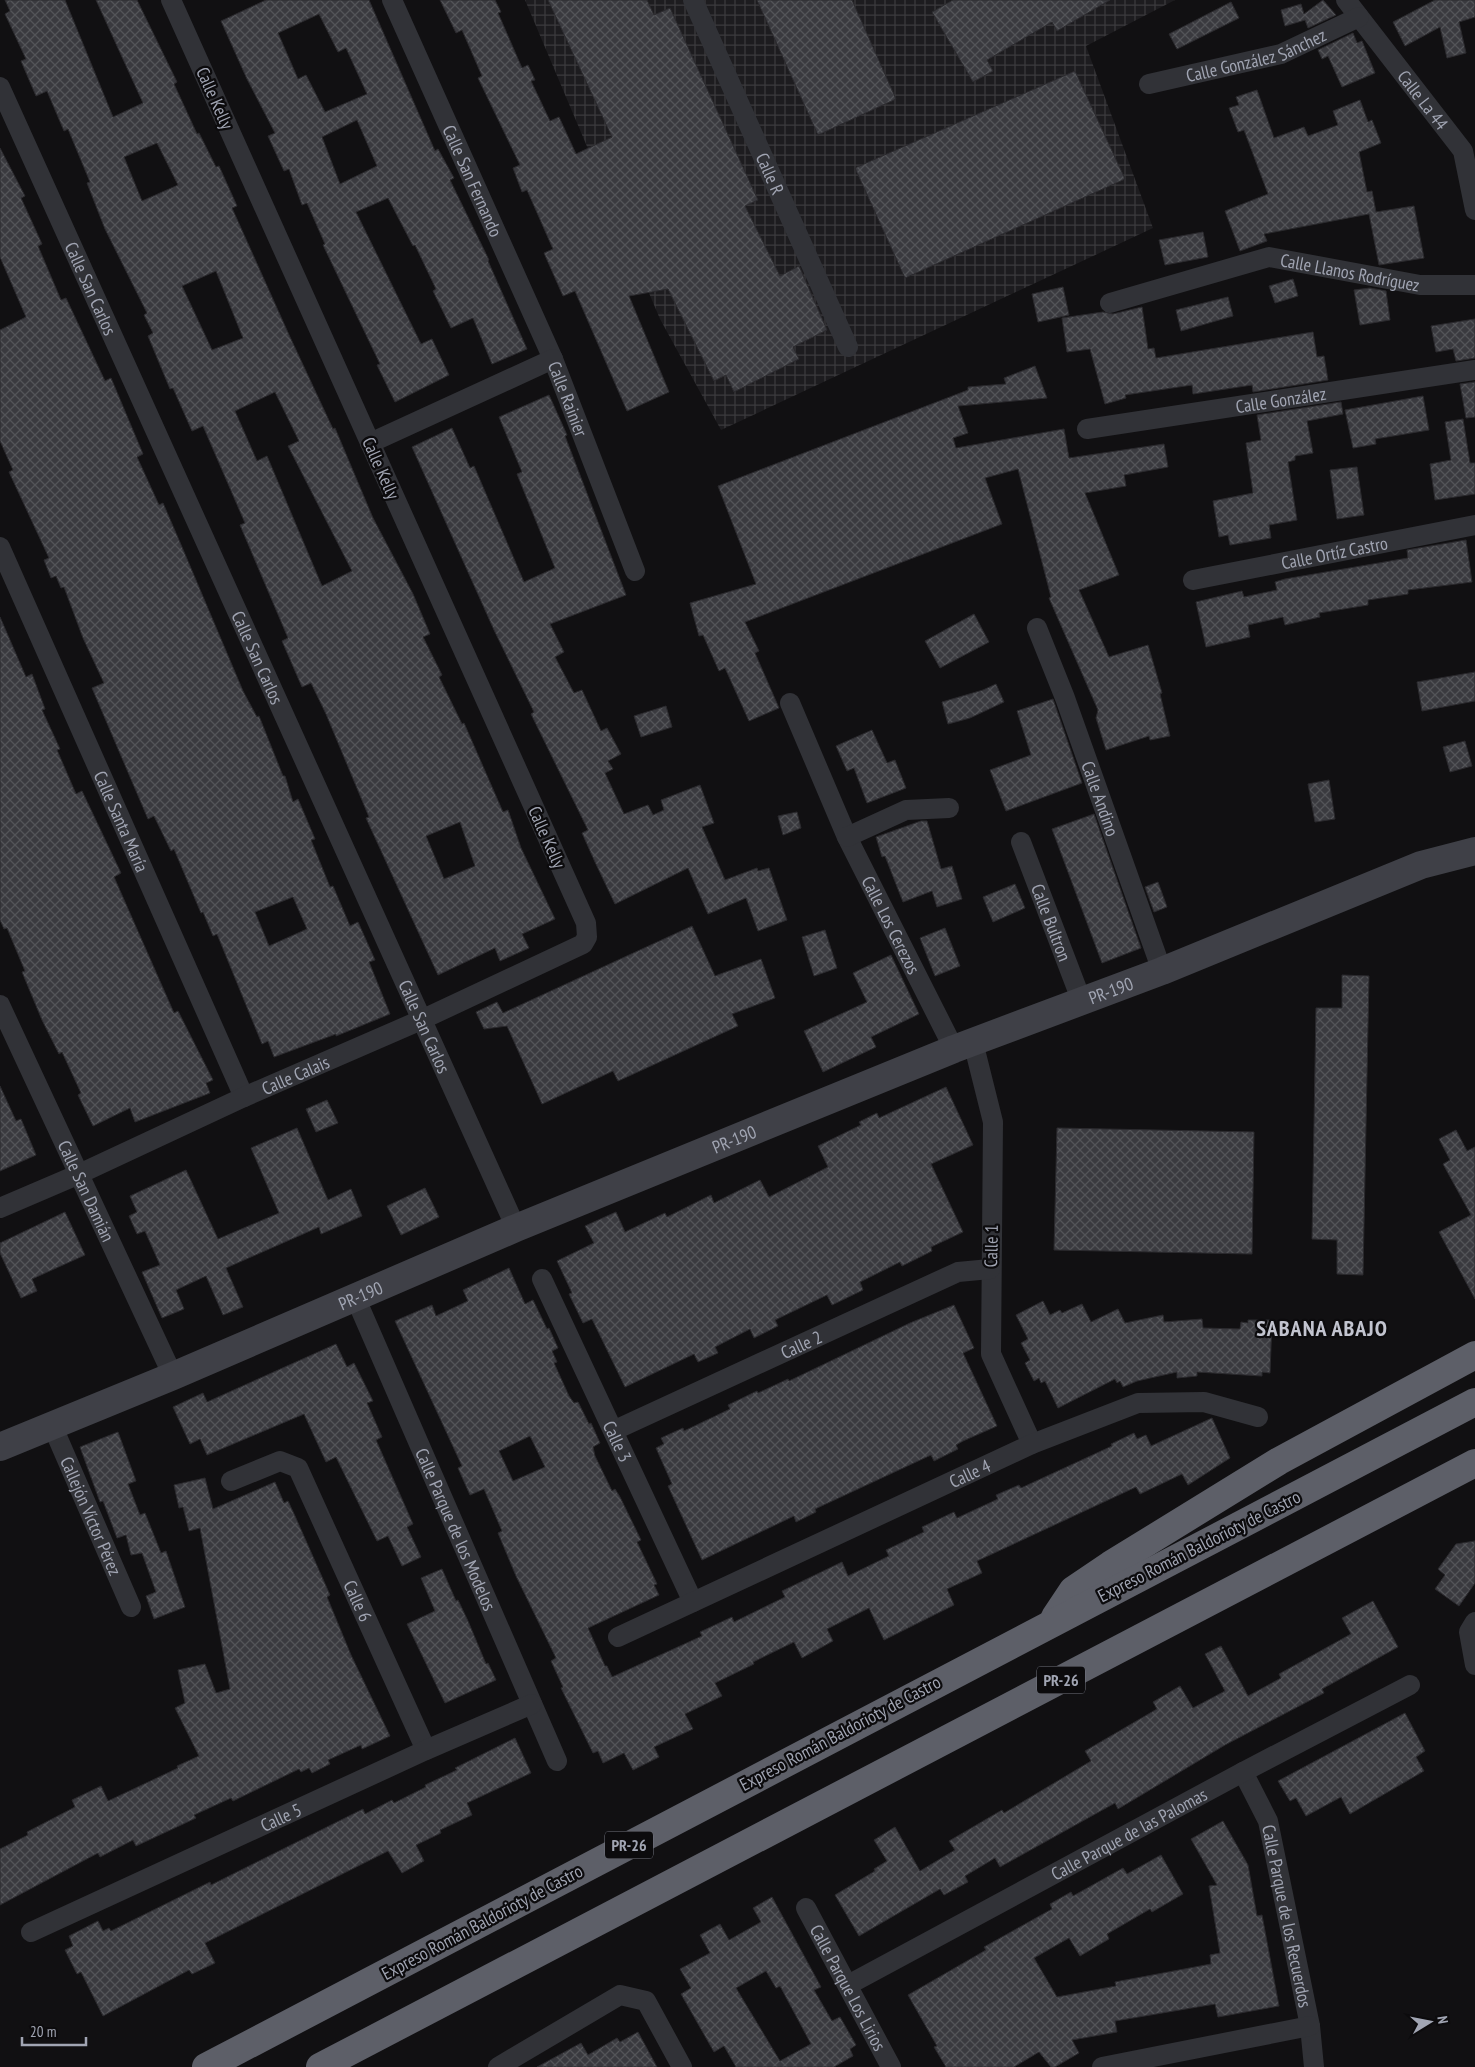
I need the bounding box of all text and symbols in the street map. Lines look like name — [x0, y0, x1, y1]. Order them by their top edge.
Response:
street label: Calle González Sánchez — [1184, 23, 1330, 87]
street label: Calle Kelly — [191, 63, 239, 133]
street label: Calle La 44 — [1393, 65, 1454, 134]
street label: Calle San Fernando — [438, 121, 508, 240]
street label: Calle R — [751, 149, 790, 198]
street label: Calle San Carlos — [60, 238, 122, 339]
street label: Calle Llanos Rodríguez — [1279, 248, 1422, 296]
street label: Calle Rainier — [543, 358, 593, 440]
street label: Calle González — [1234, 381, 1328, 418]
street label: Calle Kelly — [357, 433, 405, 503]
street label: Calle Ortíz Castro — [1279, 531, 1390, 574]
street label: Calle San Carlos — [227, 607, 289, 708]
street label: Calle Andino — [1077, 758, 1125, 839]
street label: Calle Santa María — [89, 767, 154, 875]
street label: Calle Kelly — [523, 802, 571, 872]
street label: Calle Los Cerezos — [857, 872, 926, 978]
street label: Calle Bultron — [1026, 880, 1077, 964]
street label: PR-190 — [1085, 971, 1136, 1009]
street label: Calle San Carlos — [394, 976, 456, 1077]
street label: Calle Calais — [258, 1050, 333, 1100]
street label: PR-190 — [708, 1120, 759, 1158]
street label: Calle San Damián — [53, 1137, 120, 1245]
street label: Calle 1 — [979, 1224, 1003, 1268]
street label: PR-190 — [335, 1276, 386, 1315]
district label: SABANA ABAJO — [1256, 1314, 1388, 1342]
street label: Calle 2 — [777, 1325, 826, 1364]
street label: Calle 3 — [598, 1417, 637, 1466]
street label: Calle Parque de los Modelos — [411, 1444, 502, 1614]
street label: Callejón Víctor Pérez — [56, 1453, 127, 1579]
street label: Calle 4 — [945, 1454, 994, 1493]
street label: Expreso Román Baldorioty de Castro — [1094, 1485, 1304, 1607]
street label: Calle 6 — [339, 1576, 378, 1625]
road number: PR-26 — [1037, 1666, 1085, 1694]
street label: Expreso Román Baldorioty de Castro — [736, 1670, 945, 1796]
street label: Calle Parque de las Palomas — [1047, 1782, 1211, 1885]
street label: Calle 5 — [256, 1797, 305, 1836]
street label: Calle Parque de los Recuerdos — [1258, 1823, 1317, 2009]
road number: PR-26 — [605, 1832, 653, 1858]
street label: Expreso Román Baldorioty de Castro — [378, 1859, 587, 1985]
street label: Calle Parque Los Lirios — [805, 1920, 892, 2055]
north arrow — [1405, 1997, 1455, 2047]
scale bar — [22, 2014, 86, 2046]
text: N — [1433, 2014, 1452, 2025]
text: 20 m — [30, 2022, 56, 2041]

